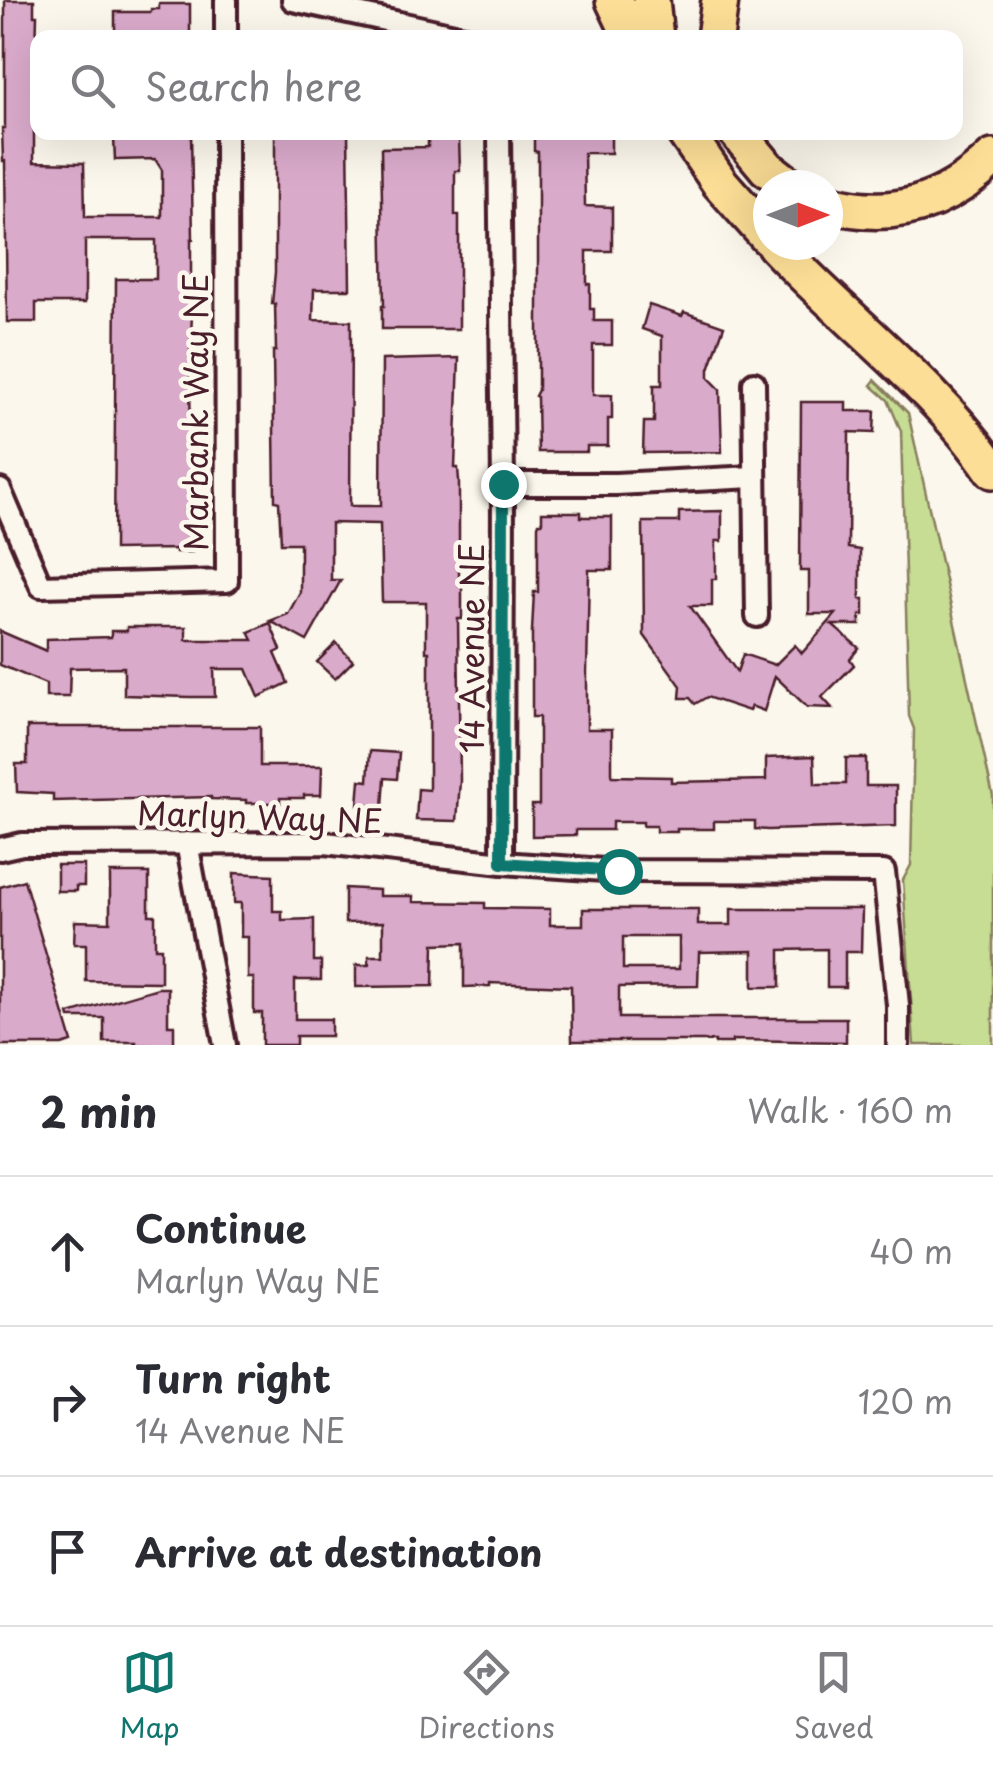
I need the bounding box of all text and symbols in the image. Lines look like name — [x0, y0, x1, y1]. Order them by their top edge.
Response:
search box — [30, 30, 963, 140]
text: Search here — [145, 57, 362, 114]
icon: search — [65, 58, 120, 113]
north arrow — [753, 170, 843, 260]
street label: Marbank Way NE — [171, 273, 219, 551]
route end — [481, 462, 527, 508]
street label: 14 Avenue NE — [447, 543, 495, 753]
street label: Marlyn Way NE — [136, 788, 384, 844]
route start — [597, 849, 643, 895]
text: 2 min — [40, 1079, 157, 1142]
text: Walk · 160 m — [747, 1086, 953, 1134]
text: Continue — [135, 1199, 306, 1256]
icon: ahead — [40, 1224, 95, 1279]
text: 40 m — [869, 1227, 953, 1275]
text: Marlyn Way NE — [135, 1256, 381, 1304]
text: Turn right — [135, 1349, 331, 1406]
icon: right — [40, 1374, 95, 1429]
text: 120 m — [858, 1377, 953, 1425]
text: 14 Avenue NE — [135, 1406, 345, 1454]
text: Arrive at destination — [135, 1523, 543, 1580]
icon: arrive — [40, 1524, 95, 1579]
tab: Map — [120, 1645, 179, 1748]
tab: Directions — [419, 1645, 555, 1748]
tab: Saved — [794, 1645, 873, 1748]

